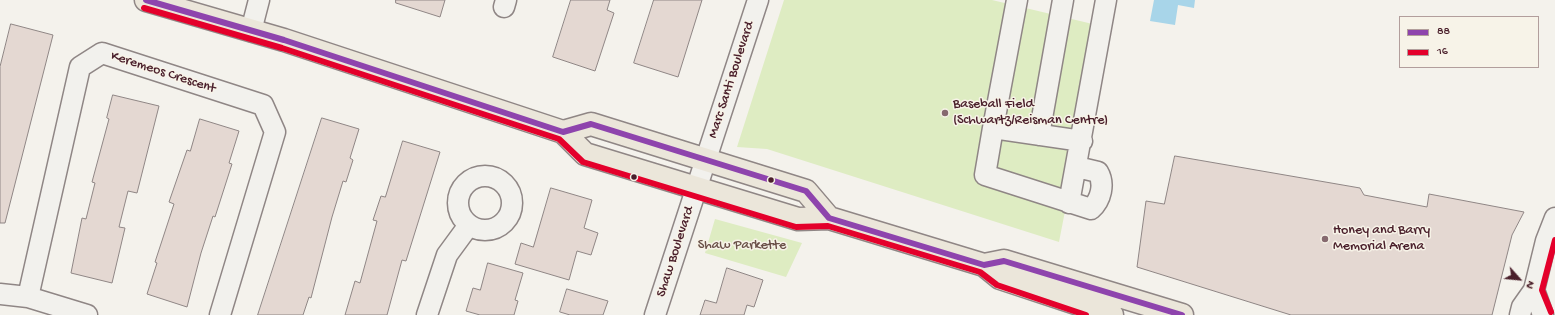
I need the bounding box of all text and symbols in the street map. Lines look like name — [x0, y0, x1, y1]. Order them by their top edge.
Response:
legend — [1399, 16, 1539, 68]
street label: Marc Santi Boulevard — [705, 19, 759, 141]
text: 88 — [1437, 25, 1450, 39]
text: 16 — [1437, 45, 1448, 59]
street label: Keremeos Crescent — [108, 48, 218, 98]
place label: Baseball Field (Schwartz/Reisman Centre) — [953, 97, 1108, 130]
marker: Baseball Field (Schwartz/Reisman Centre) — [940, 108, 950, 118]
unlabelled marker — [629, 172, 639, 182]
unlabelled marker — [766, 175, 776, 185]
street label: Shaw Boulevard — [653, 205, 699, 299]
place label: Honey and Barry Memorial Arena — [1333, 223, 1430, 256]
marker: Honey and Barry Memorial Arena — [1320, 234, 1330, 244]
park label: Shaw Parkette — [698, 238, 786, 254]
north arrow — [1499, 259, 1539, 299]
text: N — [1523, 279, 1537, 290]

